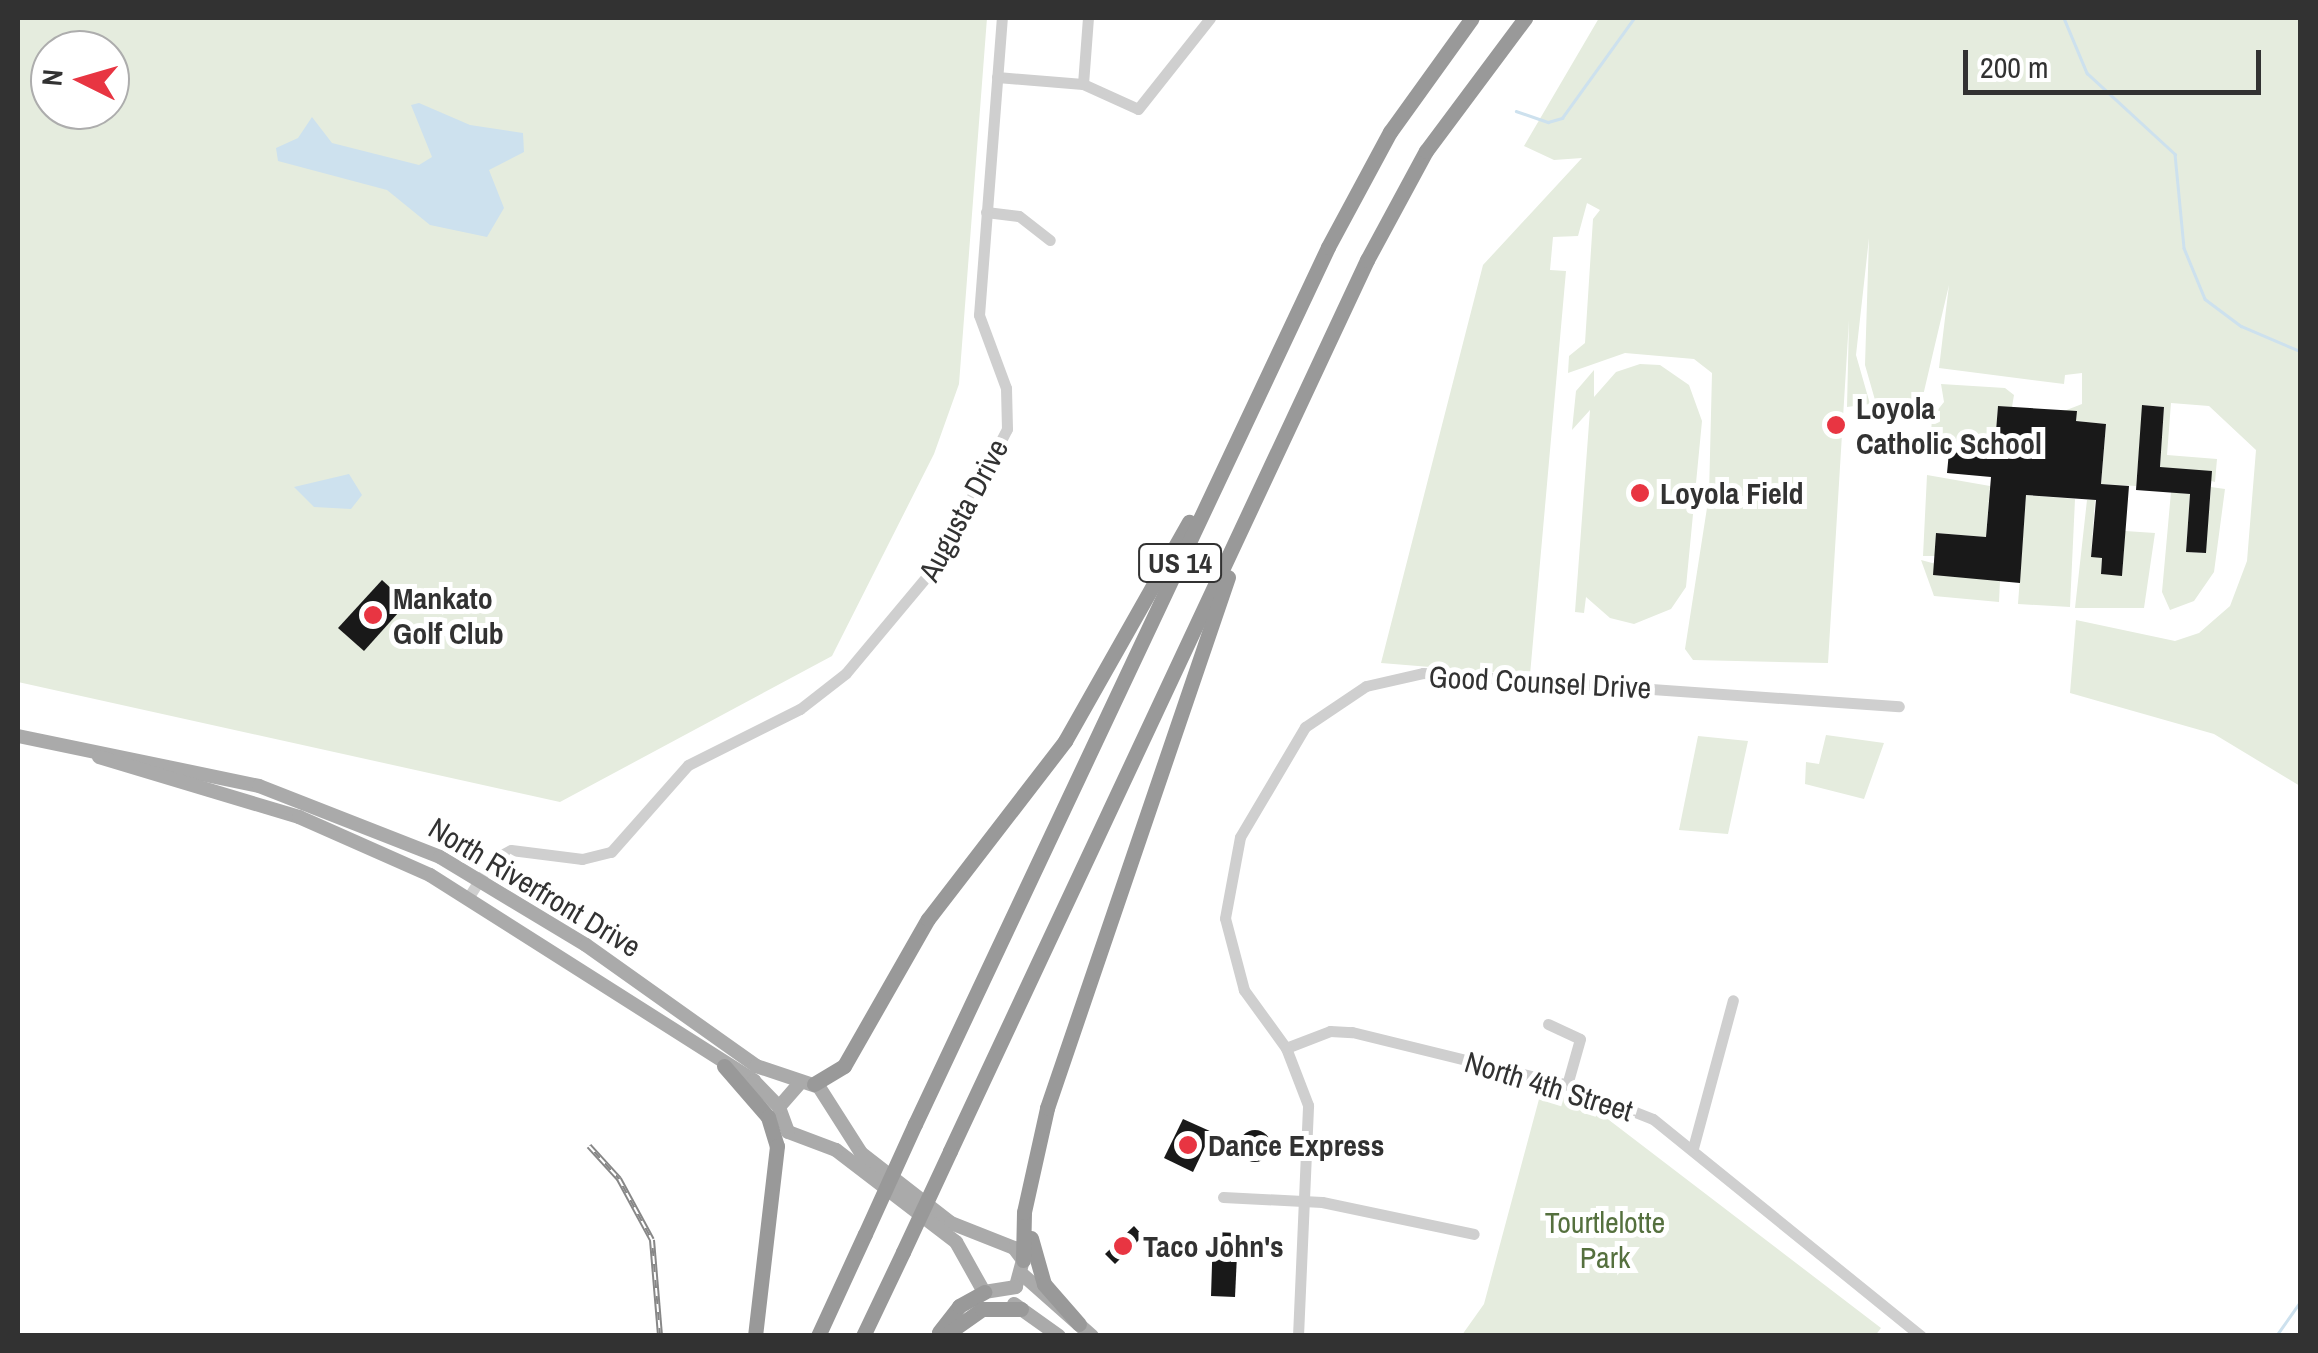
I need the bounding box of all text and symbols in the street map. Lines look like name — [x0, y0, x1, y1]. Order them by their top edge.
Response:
north arrow — [30, 30, 130, 130]
scale bar — [1968, 30, 2266, 92]
text: 200 m — [1980, 47, 2048, 87]
text: N — [32, 68, 72, 87]
place label: Loyola Catholic School — [1856, 390, 2042, 460]
marker: Loyola Catholic School — [1825, 414, 1847, 436]
street label: Augusta Drive — [911, 433, 1015, 587]
place label: Loyola Field — [1660, 475, 1804, 511]
marker: Loyola Field — [1629, 482, 1651, 504]
road number: US 14 — [1138, 540, 1222, 586]
place label: Mankato Golf Club — [393, 580, 504, 650]
marker: Mankato Golf Club — [362, 604, 384, 626]
street label: Good Counsel Drive — [1428, 658, 1652, 706]
street label: North Riverfront Drive — [423, 810, 647, 964]
street label: North 4th Street — [1461, 1043, 1637, 1129]
place label: Dance Express — [1208, 1127, 1384, 1163]
marker: Dance Express — [1177, 1134, 1199, 1156]
park label: Tourtlelotte Park — [1545, 1204, 1665, 1274]
place label: Taco John's — [1143, 1228, 1284, 1264]
marker: Taco John's — [1112, 1235, 1134, 1257]

